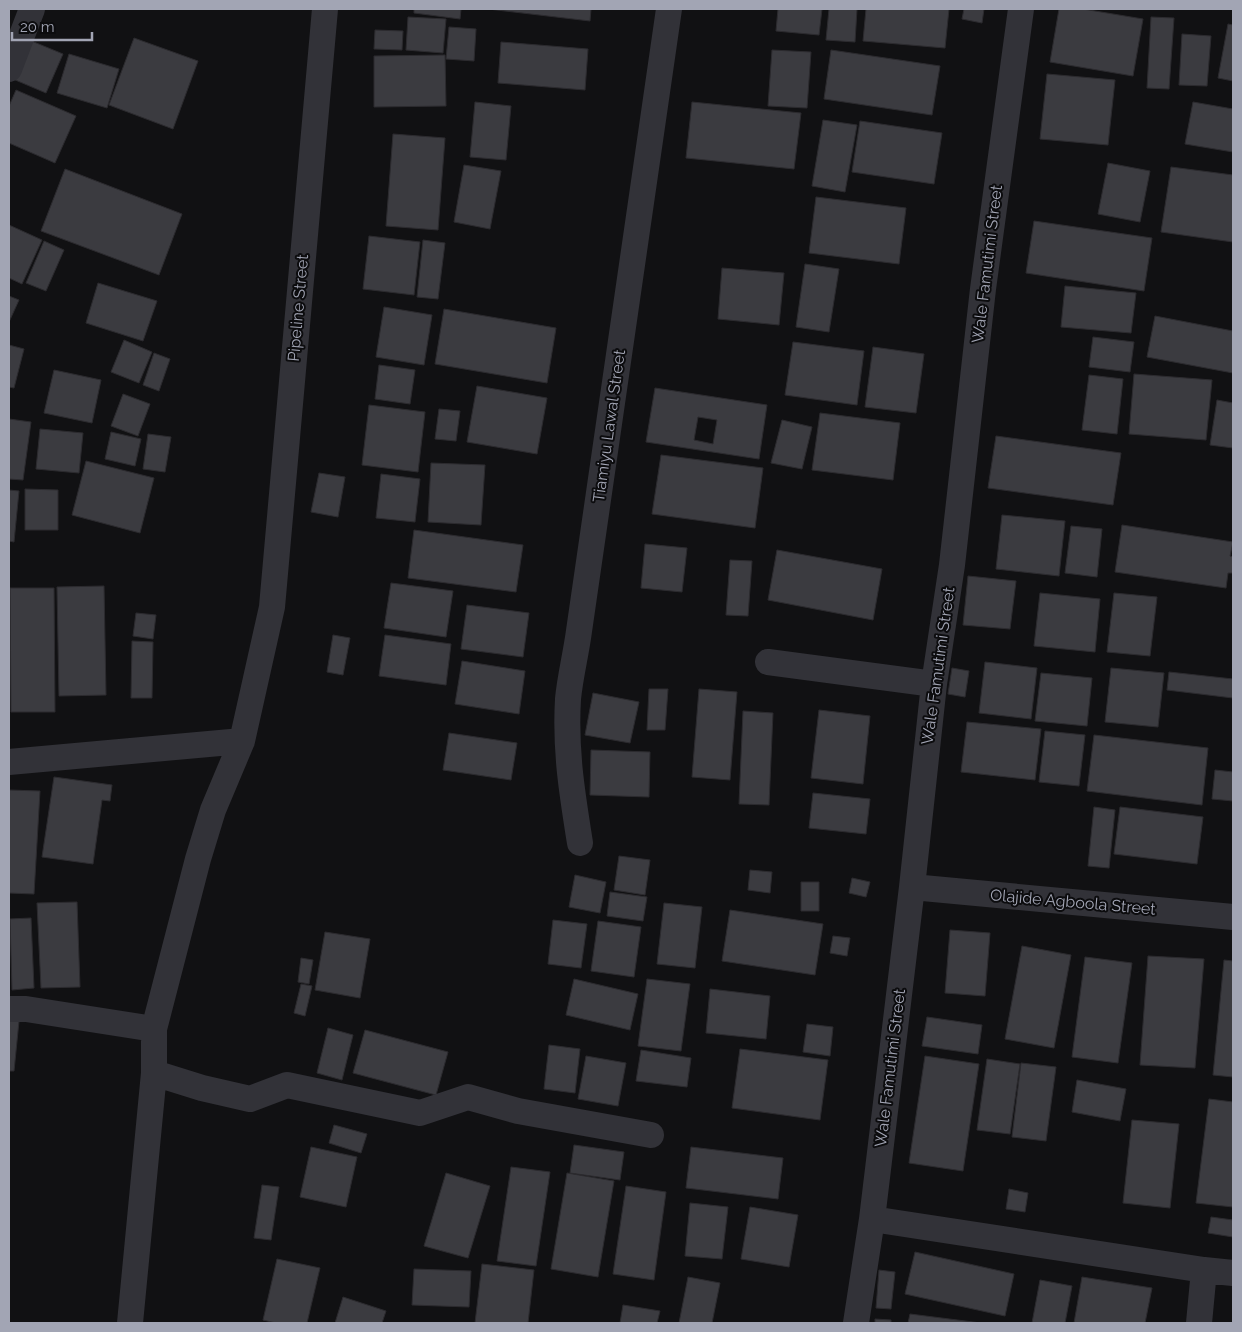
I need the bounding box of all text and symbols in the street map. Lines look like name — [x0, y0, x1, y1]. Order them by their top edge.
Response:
scale bar — [12, 10, 92, 42]
text: 20 m — [20, 18, 55, 36]
street label: Wale Famutimi Street — [968, 183, 1006, 344]
street label: Pipeline Street — [284, 253, 312, 362]
street label: Tiamiyu Lawal Street — [589, 348, 629, 504]
street label: Wale Famutimi Street — [918, 585, 959, 746]
street label: Olajide Agboola Street — [989, 885, 1157, 919]
street label: Wale Famutimi Street — [871, 987, 909, 1148]

